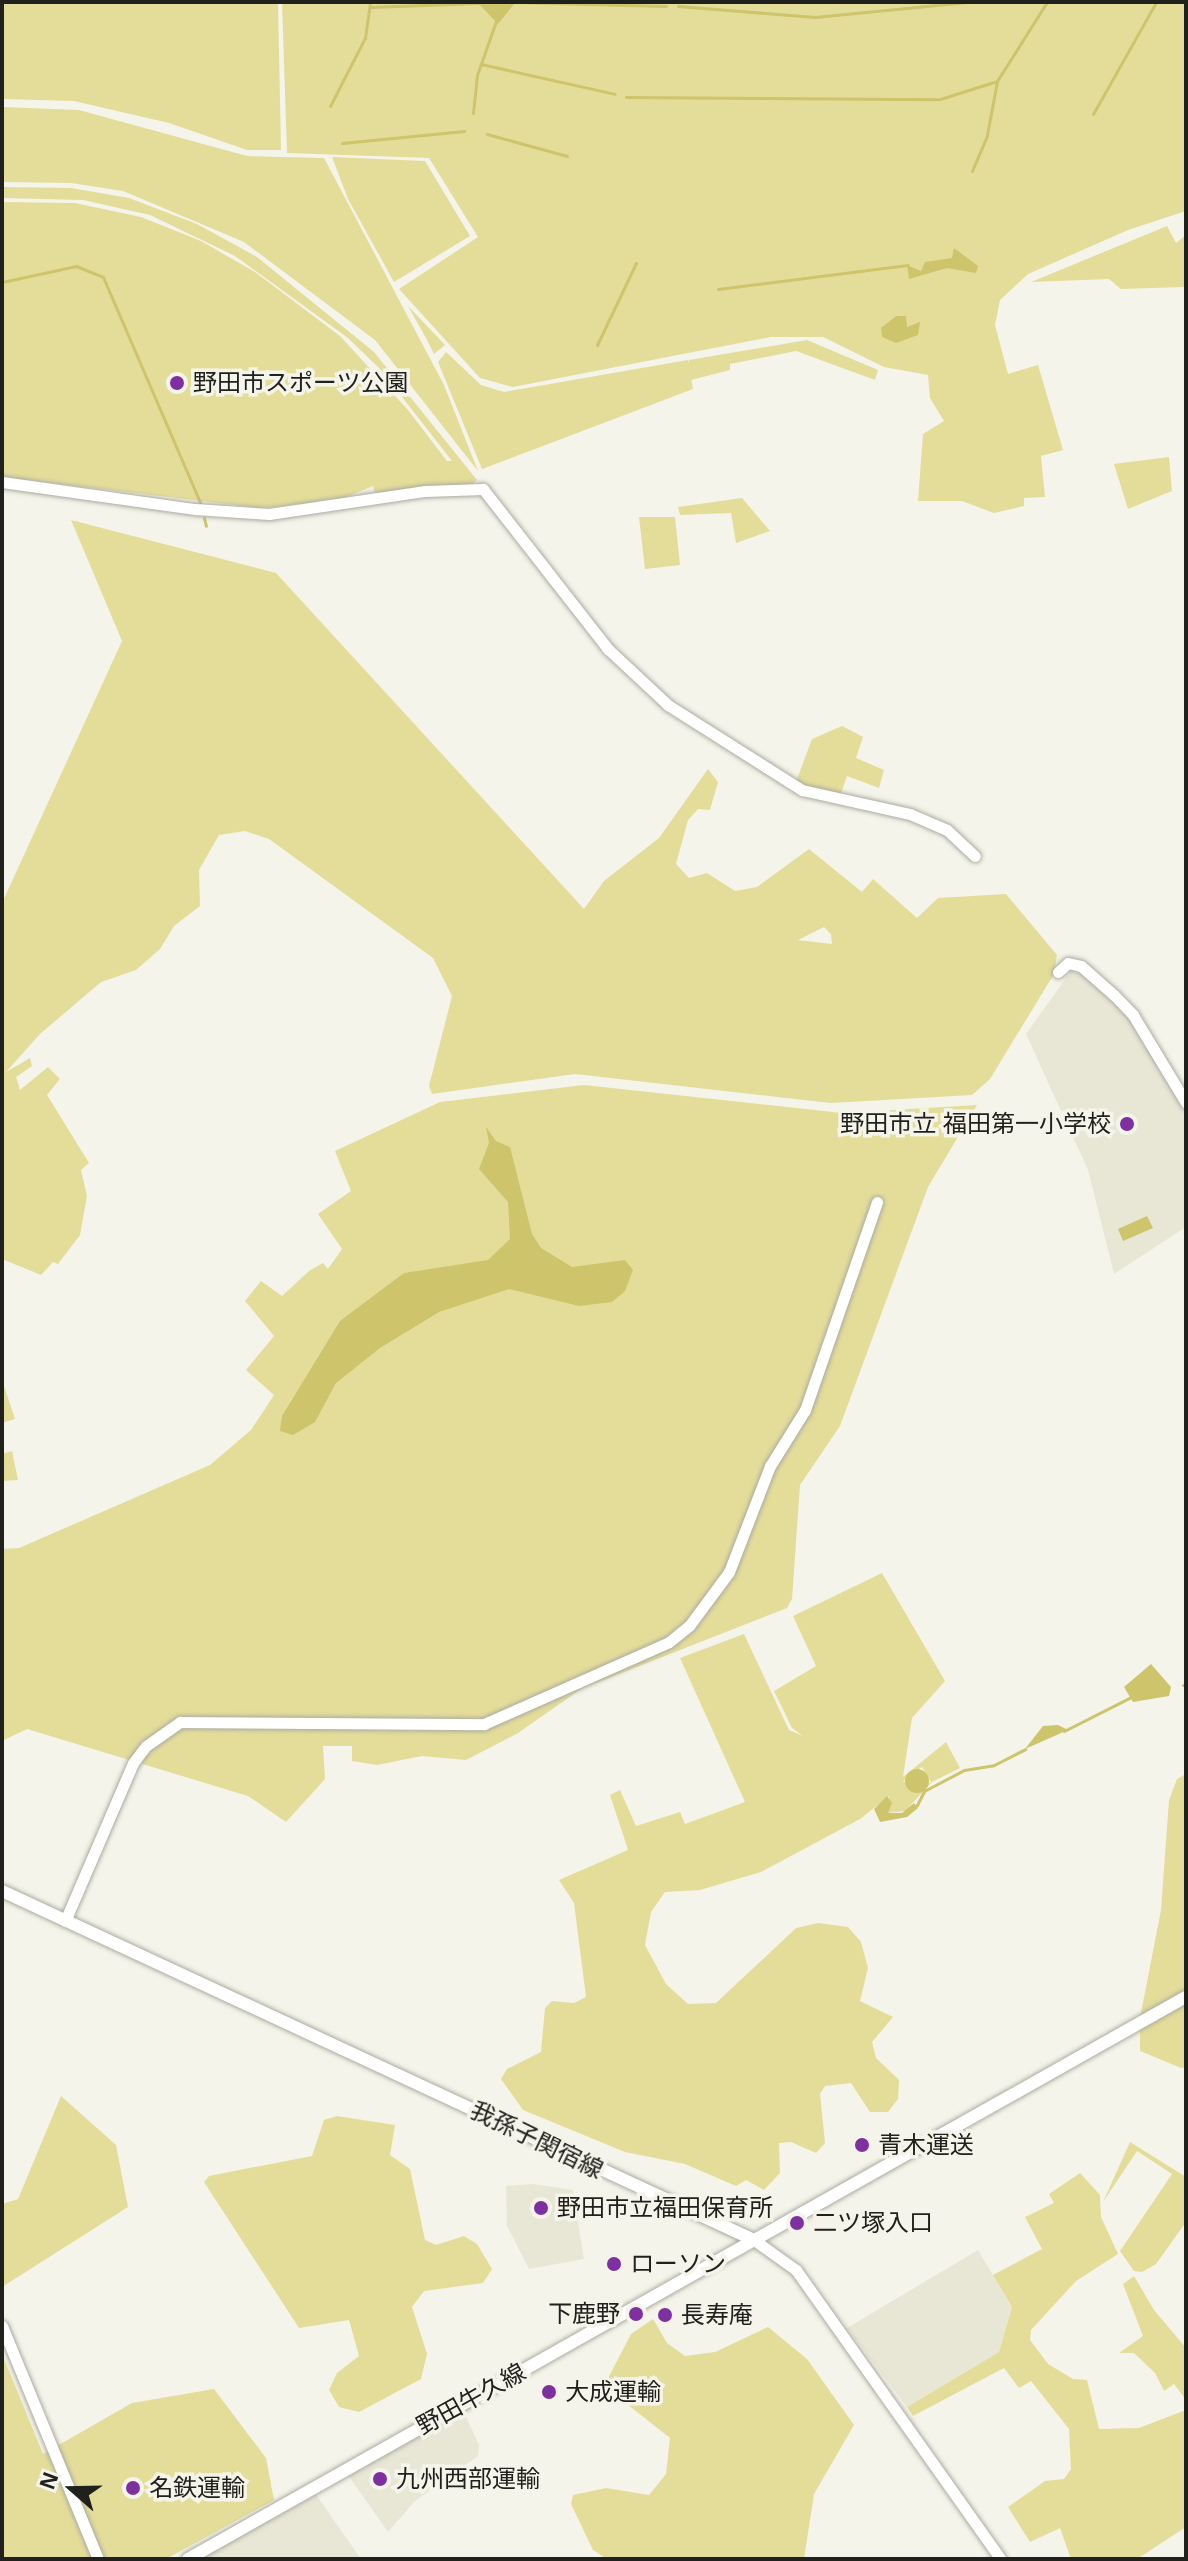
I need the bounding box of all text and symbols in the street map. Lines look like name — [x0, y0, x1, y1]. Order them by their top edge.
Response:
place label: 野田市スポーツ公園 — [193, 369, 409, 397]
marker: 野田市スポーツ公園 — [168, 374, 186, 392]
place label: 野田市立 福田第一小学校 — [840, 1110, 1111, 1138]
marker: 野田市立 福田第一小学校 — [1118, 1115, 1136, 1133]
street label: 我孫子関宿線 — [466, 2095, 608, 2185]
place label: 青木運送 — [878, 2131, 974, 2159]
marker: 青木運送 — [853, 2136, 871, 2154]
place label: 野田市立福田保育所 — [557, 2194, 773, 2222]
marker: 野田市立福田保育所 — [532, 2199, 550, 2217]
place label: 二ツ塚入口 — [813, 2209, 933, 2237]
marker: 二ツ塚入口 — [788, 2214, 806, 2232]
place label: ローソン — [630, 2250, 726, 2278]
marker: ローソン — [605, 2255, 623, 2273]
place label: 下鹿野 — [548, 2300, 620, 2328]
place label: 長寿庵 — [681, 2301, 753, 2329]
marker: 下鹿野 — [627, 2305, 645, 2323]
marker: 長寿庵 — [656, 2306, 674, 2324]
street label: 野田牛久線 — [412, 2357, 530, 2441]
place label: 大成運輸 — [565, 2378, 661, 2406]
marker: 大成運輸 — [540, 2383, 558, 2401]
north arrow — [32, 2449, 112, 2529]
place label: 九州西部運輸 — [396, 2465, 540, 2493]
text: N — [35, 2469, 63, 2492]
marker: 九州西部運輸 — [371, 2470, 389, 2488]
place label: 名鉄運輸 — [149, 2474, 245, 2502]
marker: 名鉄運輸 — [124, 2479, 142, 2497]

